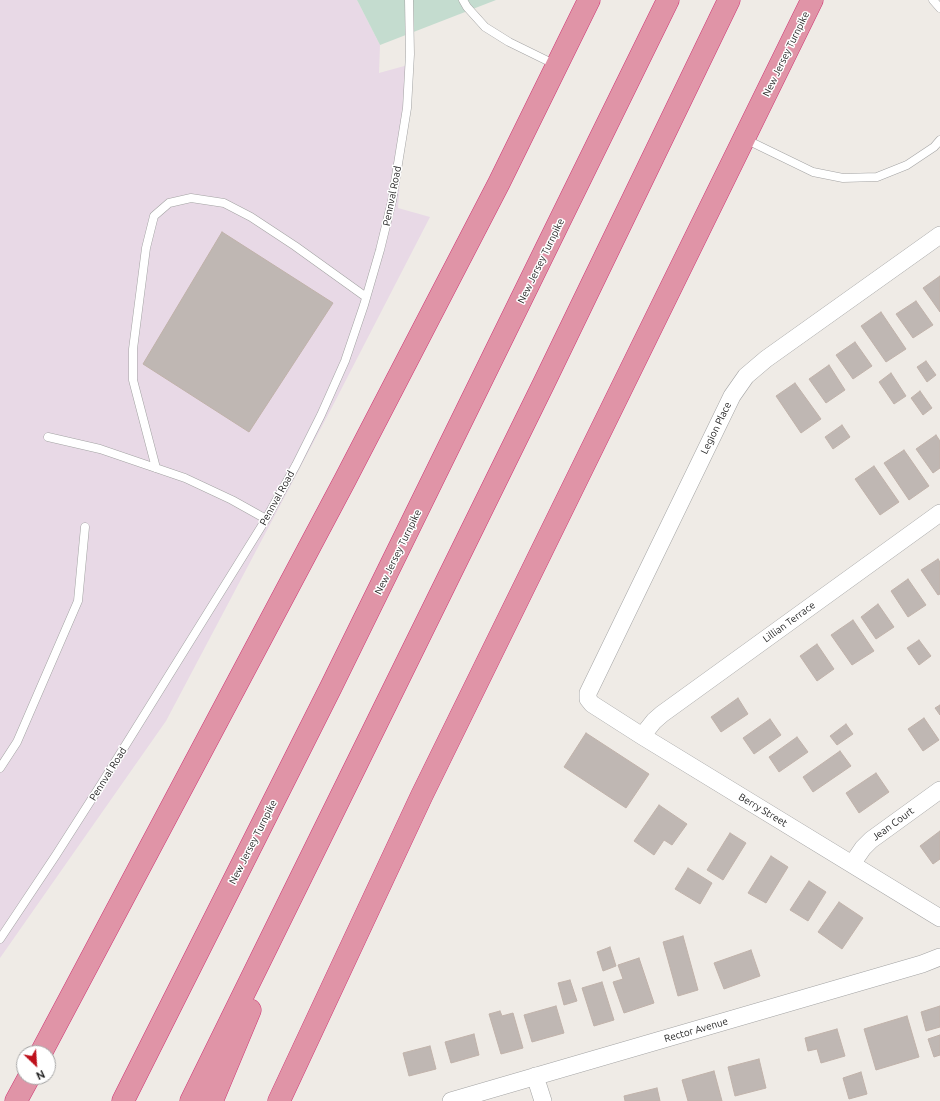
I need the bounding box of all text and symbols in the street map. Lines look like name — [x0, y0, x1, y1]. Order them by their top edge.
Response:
street label: New Jersey Turnpike — [760, 10, 812, 98]
street label: Pennval Road — [380, 165, 404, 227]
street label: New Jersey Turnpike — [515, 217, 567, 305]
street label: Legion Place — [698, 400, 734, 456]
street label: Pennval Road — [257, 469, 297, 527]
street label: New Jersey Turnpike — [372, 508, 424, 596]
street label: Lillian Terrace — [760, 599, 818, 645]
street label: Pennval Road — [87, 745, 129, 803]
street label: Berry Street — [736, 791, 790, 829]
street label: New Jersey Turnpike — [227, 798, 279, 886]
street label: Jean Court — [870, 805, 916, 843]
street label: Rector Avenue — [663, 1015, 729, 1045]
north arrow — [16, 1045, 56, 1085]
text: N — [34, 1068, 47, 1082]

